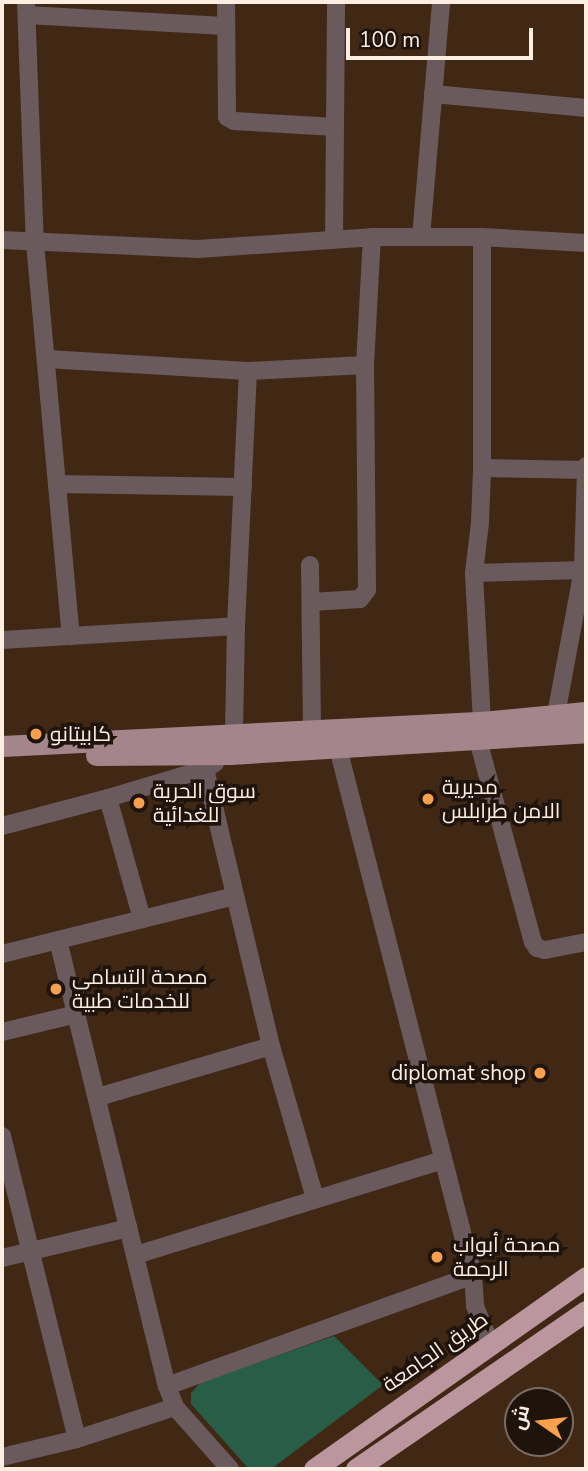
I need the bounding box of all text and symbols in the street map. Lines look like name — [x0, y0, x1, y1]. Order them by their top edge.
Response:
scale bar — [350, 14, 537, 58]
text: 100 m — [359, 26, 420, 54]
place label: كابيتانو — [50, 721, 111, 747]
marker: كابيتانو — [28, 726, 44, 742]
place label: مديرية الامن طرابلس — [442, 774, 561, 824]
place label: سوق الحرية للغدائية — [153, 778, 256, 828]
marker: مديرية الامن طرابلس — [420, 791, 436, 807]
marker: سوق الحرية للغدائية — [131, 795, 147, 811]
place label: مصحة التسامي للخدمات طبية — [72, 964, 207, 1014]
marker: مصحة التسامي للخدمات طبية — [46, 979, 66, 999]
place label: diplomat shop — [391, 1060, 526, 1086]
marker: diplomat shop — [532, 1065, 548, 1081]
place label: مصحة أبواب الرحمة — [453, 1232, 560, 1282]
marker: مصحة أبواب الرحمة — [427, 1247, 447, 1267]
street label: طريق الجامعة — [378, 1307, 492, 1397]
north arrow — [504, 1387, 574, 1457]
text: ش — [505, 1402, 536, 1432]

